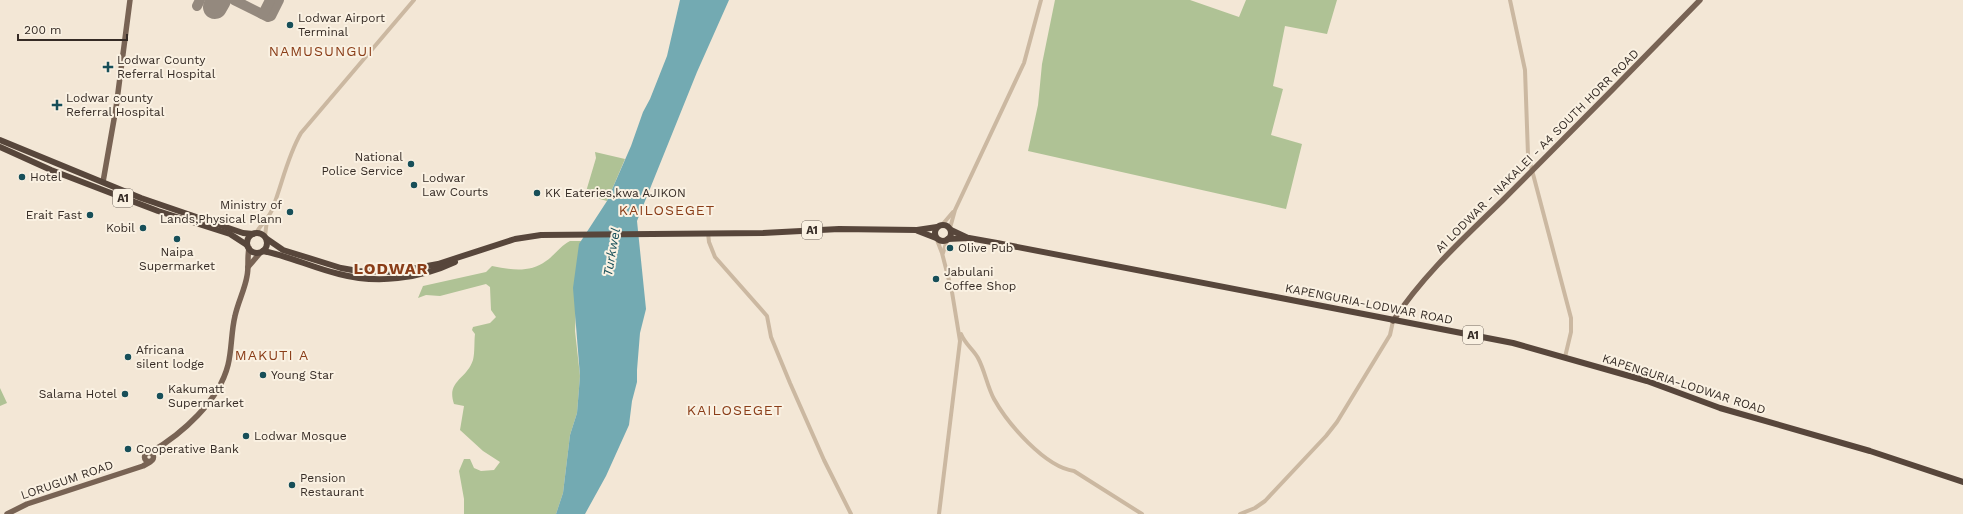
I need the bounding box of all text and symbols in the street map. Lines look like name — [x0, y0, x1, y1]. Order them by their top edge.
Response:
place label: Lodwar Airport Terminal — [298, 11, 385, 39]
scale bar — [18, 16, 127, 42]
marker: Lodwar Airport Terminal — [285, 20, 295, 30]
text: 200 m — [24, 23, 61, 37]
district label: NAMUSUNGUI — [269, 43, 373, 59]
street label: A1 LODWAR - NAKALEI - A4 SOUTH HORR ROAD — [1432, 46, 1642, 256]
place label: Lodwar County Referral Hospital — [117, 53, 216, 81]
marker: Lodwar County Referral Hospital — [102, 61, 114, 73]
place label: Lodwar county Referral Hospital — [66, 91, 165, 119]
marker: Lodwar county Referral Hospital — [51, 99, 63, 111]
place label: National Police Service — [321, 150, 403, 178]
marker: National Police Service — [406, 159, 416, 169]
place label: Hotel — [30, 170, 62, 184]
place label: Lodwar Law Courts — [422, 171, 488, 199]
marker: Hotel — [17, 172, 27, 182]
marker: Lodwar Law Courts — [409, 180, 419, 190]
place label: KK Eateries,kwa AJIKON — [545, 186, 686, 200]
marker: KK Eateries,kwa AJIKON — [532, 188, 542, 198]
road number: A1 — [113, 189, 133, 207]
place label: Ministry of Lands,Physical Plann — [160, 198, 282, 226]
district label: KAILOSEGET — [619, 202, 715, 218]
marker: Ministry of Lands,Physical Plann — [285, 207, 295, 217]
place label: Erait Fast — [26, 208, 82, 222]
marker: Erait Fast — [85, 210, 95, 220]
place label: Kobil — [106, 221, 135, 235]
road number: A1 — [802, 221, 822, 239]
marker: Kobil — [138, 223, 148, 233]
water label: Turkwel — [600, 227, 623, 277]
marker: Naipa Supermarket — [172, 234, 182, 244]
place label: Olive Pub — [958, 241, 1013, 255]
marker: Olive Pub — [945, 243, 955, 253]
place label: Naipa Supermarket — [139, 245, 215, 273]
district label: LODWAR — [353, 259, 429, 278]
place label: Jabulani Coffee Shop — [944, 265, 1016, 293]
marker: Jabulani Coffee Shop — [931, 274, 941, 284]
street label: KAPENGURIA-LODWAR ROAD — [1284, 281, 1454, 327]
road number: A1 — [1463, 326, 1483, 344]
place label: Africana silent lodge — [136, 343, 204, 371]
district label: MAKUTI A — [235, 347, 309, 363]
street label: KAPENGURIA-LODWAR ROAD — [1601, 351, 1767, 417]
marker: Africana silent lodge — [123, 352, 133, 362]
place label: Young Star — [271, 368, 334, 382]
marker: Young Star — [258, 370, 268, 380]
place label: Kakumatt Supermarket — [168, 382, 244, 410]
place label: Salama Hotel — [39, 387, 117, 401]
marker: Salama Hotel — [120, 389, 130, 399]
marker: Kakumatt Supermarket — [155, 391, 165, 401]
district label: KAILOSEGET — [687, 402, 783, 418]
place label: Lodwar Mosque — [254, 429, 347, 443]
marker: Lodwar Mosque — [241, 431, 251, 441]
place label: Cooperative Bank — [136, 442, 239, 456]
marker: Cooperative Bank — [123, 444, 133, 454]
street label: LORUGUM ROAD — [19, 458, 115, 502]
place label: Pension Restaurant — [300, 471, 364, 499]
marker: Pension Restaurant — [287, 480, 297, 490]

